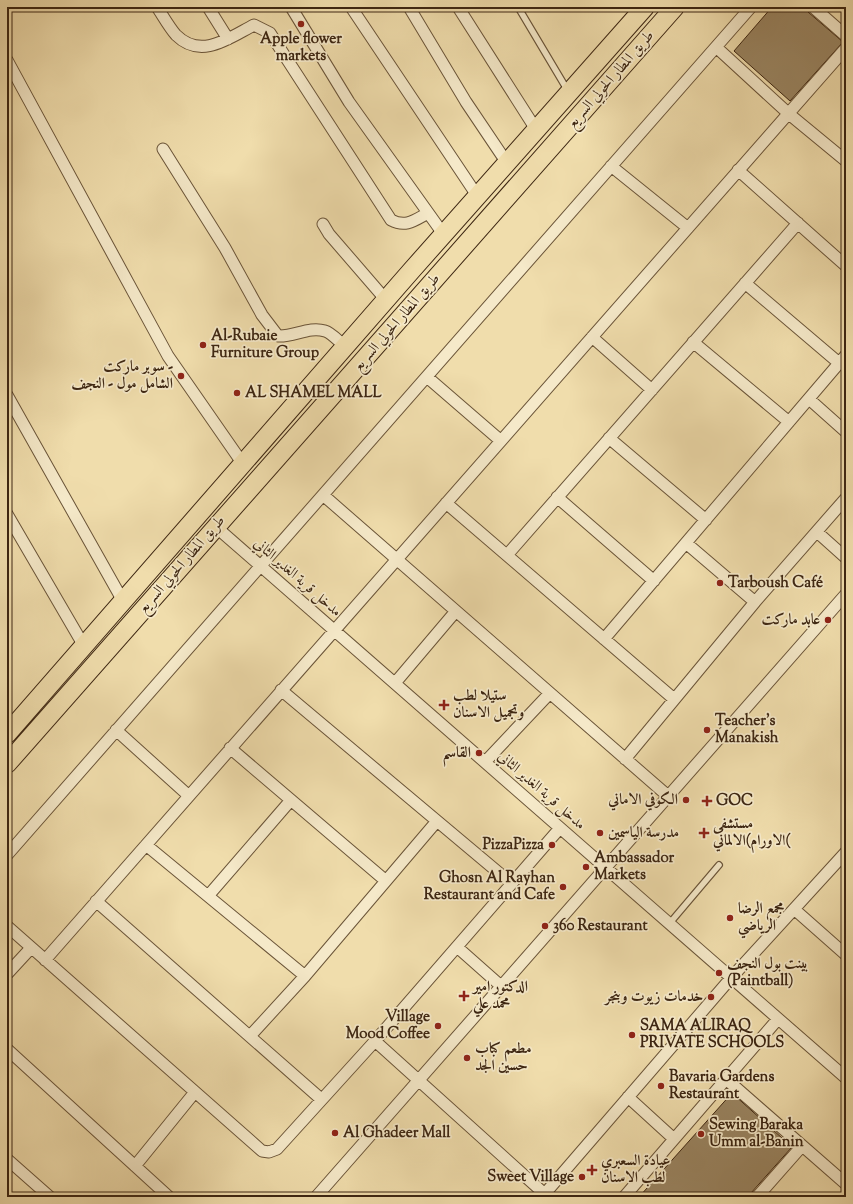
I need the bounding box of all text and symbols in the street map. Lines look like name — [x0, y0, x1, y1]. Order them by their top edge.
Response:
marker: Apple flower markets — [296, 19, 306, 29]
street label: طريق المطار الحولي السريع — [562, 26, 661, 135]
place label: Apple flower markets — [260, 29, 342, 67]
street label: طريق المطار الحولي السريع — [348, 269, 447, 378]
place label: Al-Rubaie Furniture Group — [211, 326, 320, 364]
marker: Al-Rubaie Furniture Group — [198, 340, 208, 350]
place label: سوبر ماركت - الشامل مول - النجف — [71, 357, 173, 395]
marker: سوبر ماركت - الشامل مول - النجف — [176, 371, 186, 381]
place label: AL SHAMEL MALL — [245, 383, 383, 404]
marker: AL SHAMEL MALL — [232, 388, 242, 398]
street label: طريق المطار الحولي السريع — [133, 511, 232, 620]
street label: مدخل قرية الغدير الثاني — [248, 534, 346, 622]
place label: Tarboush Café — [728, 573, 823, 594]
marker: Tarboush Café — [715, 578, 725, 588]
place label: عابد ماركت — [762, 610, 820, 631]
marker: عابد ماركت — [823, 615, 833, 625]
place label: ستيلا لطب وتجميل الاسنان — [453, 686, 524, 724]
marker: ستيلا لطب وتجميل الاسنان — [438, 699, 450, 711]
place label: Teacher's Manakish — [715, 711, 779, 749]
marker: Teacher's Manakish — [702, 725, 712, 735]
place label: القاسم — [442, 743, 471, 767]
street label: مدخل قرية الغدير الثاني — [492, 747, 590, 835]
marker: القاسم — [474, 748, 484, 758]
place label: الكوفي الاماني — [607, 790, 678, 811]
place label: GOC — [716, 791, 753, 812]
marker: الكوفي الاماني — [681, 795, 691, 805]
marker: GOC — [701, 795, 713, 807]
place label: مستشفى الاورام)الالماني( — [712, 814, 791, 853]
place label: مدرسة الياسمين — [608, 823, 679, 844]
marker: مستشفى الاورام)الالماني( — [698, 827, 710, 839]
marker: مدرسة الياسمين — [595, 828, 605, 838]
place label: PizzaPizza — [482, 835, 544, 856]
marker: PizzaPizza — [547, 840, 557, 850]
place label: Ambassador Markets — [594, 848, 675, 886]
marker: Ambassador Markets — [581, 862, 591, 872]
place label: Ghosn Al Rayhan Restaurant and Cafe — [424, 868, 555, 906]
marker: Ghosn Al Rayhan Restaurant and Cafe — [558, 882, 568, 892]
place label: مجمع الرضا الرياضي — [738, 899, 785, 939]
marker: مجمع الرضا الرياضي — [725, 913, 735, 923]
place label: 360 Restaurant — [553, 916, 648, 937]
marker: 360 Restaurant — [540, 921, 550, 931]
place label: بينت بول النجف (Paintball) — [727, 954, 808, 992]
marker: بينت بول النجف (Paintball) — [714, 968, 724, 978]
place label: الدكتور امير محمد علي — [471, 977, 528, 1018]
place label: خدمات زيوت وبنجر — [603, 987, 703, 1008]
marker: الدكتور امير محمد علي — [458, 990, 470, 1002]
marker: خدمات زيوت وبنجر — [706, 992, 716, 1002]
place label: Village Mood Coffee — [346, 1007, 430, 1045]
place label: SAMA ALIRAQ PRIVATE SCHOOLS — [640, 1016, 784, 1054]
marker: Village Mood Coffee — [433, 1021, 443, 1031]
marker: SAMA ALIRAQ PRIVATE SCHOOLS — [627, 1030, 637, 1040]
place label: مطعم كباب حسين الجد — [475, 1039, 532, 1077]
marker: مطعم كباب حسين الجد — [462, 1053, 472, 1063]
place label: Bavaria Gardens Restaurant — [669, 1067, 774, 1105]
marker: Bavaria Gardens Restaurant — [656, 1081, 666, 1091]
place label: Sewing Baraka Umm al-Banin — [709, 1115, 804, 1153]
place label: Al Ghadeer Mall — [343, 1123, 451, 1144]
marker: Al Ghadeer Mall — [330, 1128, 340, 1138]
marker: Sewing Baraka Umm al-Banin — [696, 1129, 706, 1139]
place label: عيادة السعبري لطب الاسنان — [601, 1151, 670, 1189]
marker: عيادة السعبري لطب الاسنان — [586, 1164, 598, 1176]
place label: Sweet Village — [487, 1167, 574, 1188]
marker: Sweet Village — [577, 1172, 587, 1182]

